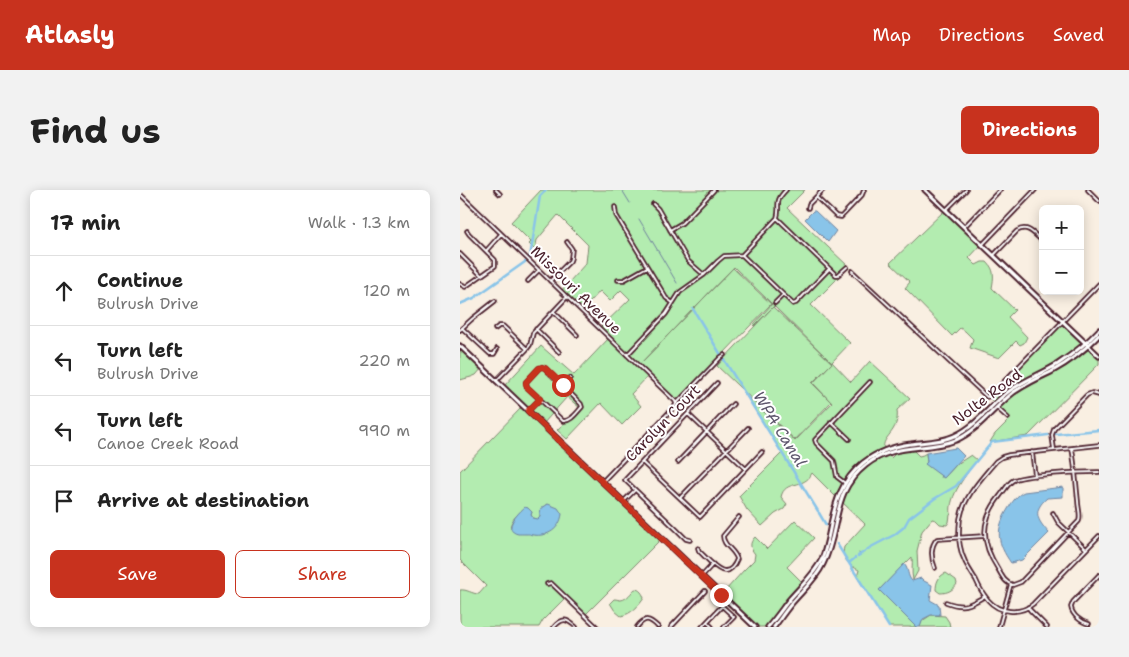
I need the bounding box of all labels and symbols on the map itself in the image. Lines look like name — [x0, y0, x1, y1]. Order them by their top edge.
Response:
street label: Missouri Avenue — [526, 241, 626, 339]
street label: Nolte Road — [948, 364, 1026, 430]
route start — [552, 374, 575, 397]
street label: Carolyn Court — [621, 380, 705, 466]
water label: WPA Canal — [748, 387, 812, 471]
route end — [710, 584, 733, 607]

